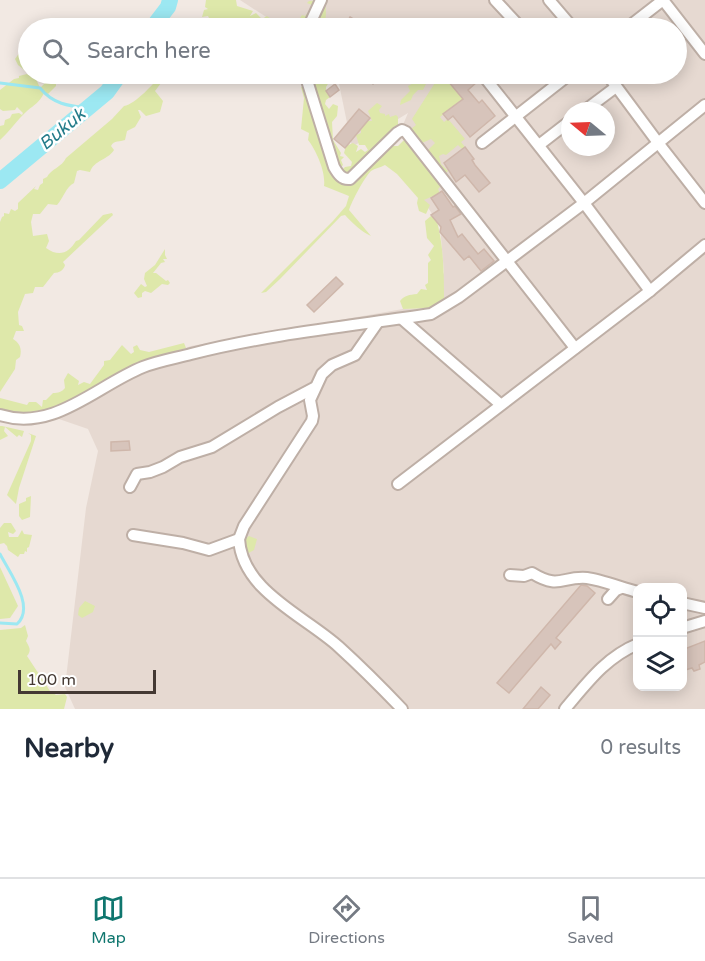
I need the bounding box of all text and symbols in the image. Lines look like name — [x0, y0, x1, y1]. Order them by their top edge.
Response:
search box — [18, 18, 687, 84]
icon: search — [39, 35, 72, 68]
text: Search here — [87, 38, 211, 64]
water label: Bukuk — [34, 102, 91, 155]
north arrow — [561, 102, 615, 156]
map controls — [633, 583, 687, 691]
button: locate — [633, 583, 687, 637]
button: layers — [633, 637, 687, 691]
scale bar — [18, 667, 156, 694]
text: 100 m — [27, 670, 76, 690]
text: Nearby — [24, 733, 114, 764]
text: 0 results — [601, 736, 681, 760]
tab: Map — [91, 892, 126, 948]
tab: Directions — [308, 892, 385, 948]
tab: Saved — [567, 892, 614, 948]

